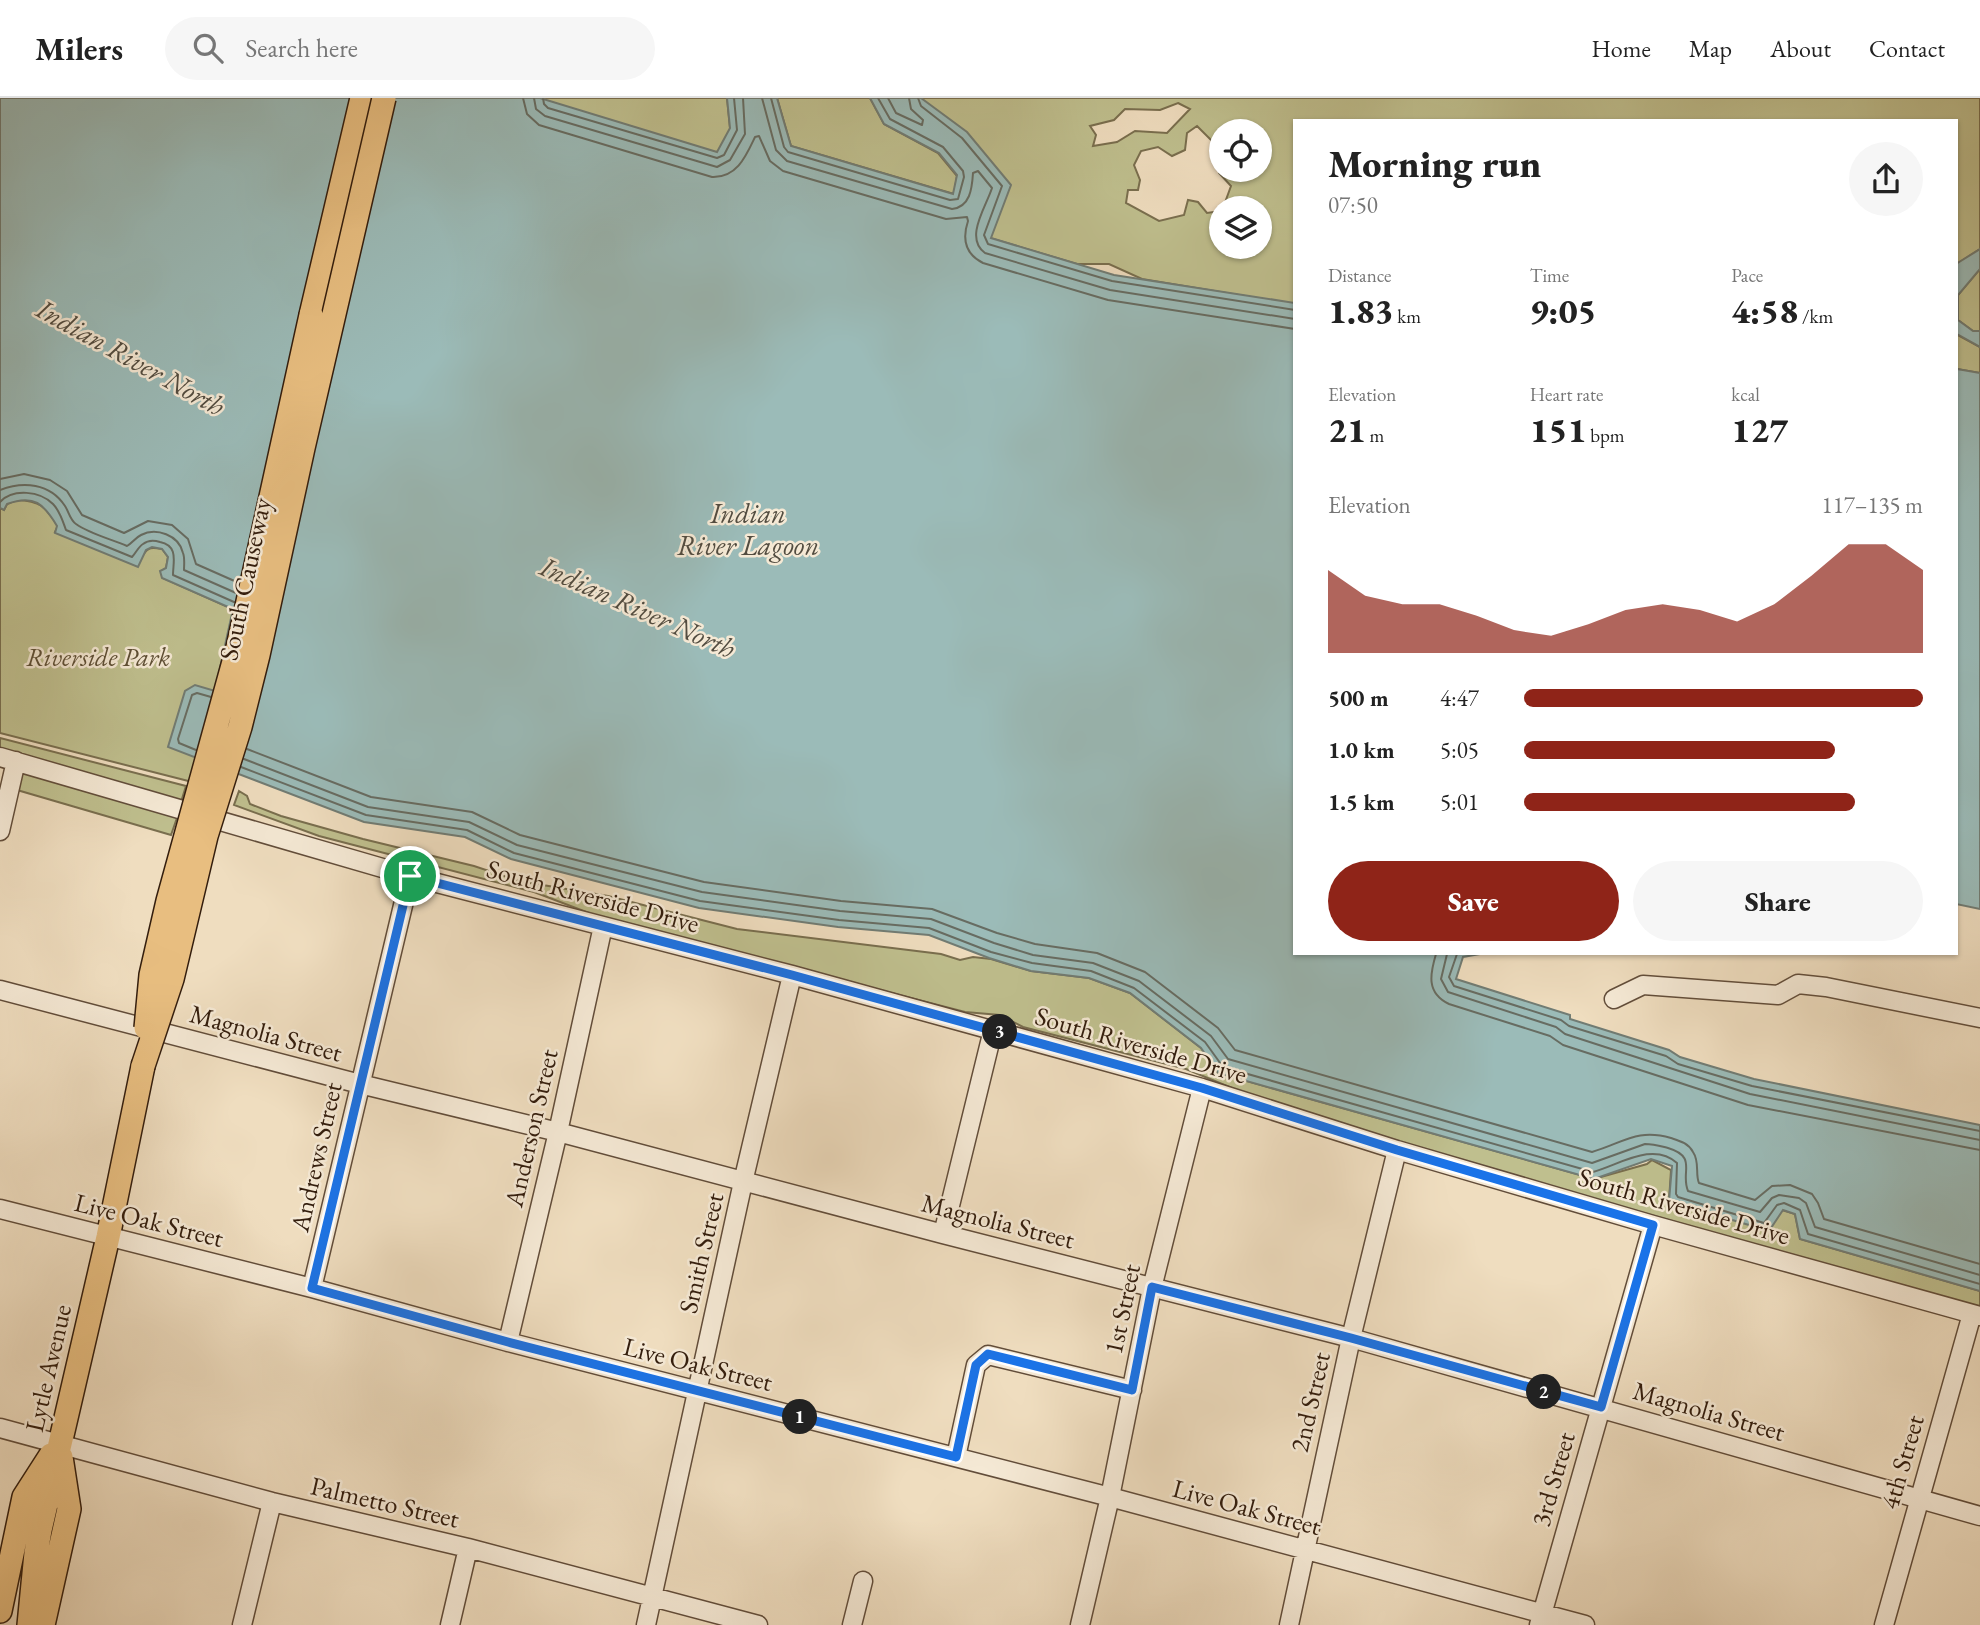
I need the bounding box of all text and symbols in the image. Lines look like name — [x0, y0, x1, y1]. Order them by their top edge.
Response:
search box — [165, 17, 655, 80]
text: Milers — [35, 27, 123, 70]
icon: search — [189, 29, 227, 67]
text: Search here — [245, 31, 358, 65]
text: Home — [1591, 33, 1651, 64]
text: Map — [1689, 33, 1732, 64]
text: About — [1770, 33, 1831, 64]
text: Contact — [1869, 33, 1945, 64]
map controls — [1209, 119, 1272, 259]
button: locate — [1209, 119, 1272, 182]
text: Morning run — [1328, 139, 1541, 188]
button: share — [1849, 142, 1923, 216]
text: 07:50 — [1328, 190, 1378, 220]
button: layers — [1209, 196, 1272, 259]
text: Distance — [1328, 263, 1391, 288]
text: Time — [1530, 263, 1569, 288]
text: Pace — [1731, 263, 1763, 288]
text: 1.83 — [1328, 288, 1394, 333]
text: 9:05 — [1530, 288, 1596, 333]
text: 4:58 — [1731, 288, 1798, 333]
water label: Indian River North — [30, 290, 232, 424]
text: km — [1394, 304, 1421, 329]
text: /km — [1798, 304, 1833, 329]
text: Elevation — [1328, 382, 1396, 407]
text: Heart rate — [1530, 382, 1603, 407]
text: kcal — [1731, 382, 1760, 407]
text: 21 — [1328, 407, 1366, 452]
text: 151 — [1530, 407, 1586, 452]
text: 127 — [1731, 407, 1788, 452]
text: m — [1366, 423, 1384, 448]
text: bpm — [1586, 423, 1625, 448]
text: Elevation — [1328, 490, 1411, 520]
text: 117–135 m — [1822, 490, 1923, 520]
street label: South Causeway — [211, 494, 279, 663]
water label: Indian River Lagoon — [677, 495, 819, 563]
water label: Indian River North — [534, 547, 742, 666]
park label: Riverside Park — [26, 640, 170, 674]
text: 500 m — [1328, 683, 1389, 713]
text: 4:47 — [1440, 683, 1479, 713]
text: 1.0 km — [1328, 735, 1395, 765]
text: 5:05 — [1440, 735, 1479, 765]
text: 1.5 km — [1328, 787, 1395, 817]
text: 5:01 — [1440, 787, 1479, 817]
pin — [380, 846, 440, 906]
street label: South Riverside Drive — [483, 851, 703, 941]
icon: arrive — [391, 857, 429, 895]
button: Save — [1328, 861, 1619, 941]
button: Share — [1633, 861, 1923, 941]
street label: Magnolia Street — [186, 996, 346, 1070]
street label: South Riverside Drive — [1031, 999, 1251, 1091]
pin: 3 — [982, 1014, 1018, 1049]
text: 3 — [994, 1019, 1005, 1044]
street label: Anderson Street — [496, 1046, 566, 1211]
street label: Andrews Street — [282, 1079, 350, 1236]
street label: South Riverside Drive — [1574, 1160, 1794, 1252]
street label: Live Oak Street — [71, 1185, 227, 1255]
street label: Magnolia Street — [918, 1186, 1078, 1256]
street label: Smith Street — [671, 1189, 731, 1317]
street label: 1st Street — [1096, 1261, 1148, 1357]
street label: Lytle Avenue — [17, 1301, 79, 1435]
street label: Live Oak Street — [620, 1329, 776, 1399]
street label: 2nd Street — [1282, 1349, 1338, 1455]
street label: Magnolia Street — [1629, 1373, 1789, 1449]
pin: 2 — [1526, 1374, 1562, 1410]
text: 2 — [1538, 1379, 1549, 1404]
pin: 1 — [782, 1400, 818, 1434]
text: 1 — [794, 1404, 805, 1429]
street label: 4th Street — [1872, 1411, 1932, 1513]
street label: 3rd Street — [1523, 1428, 1583, 1530]
street label: Palmetto Street — [307, 1468, 463, 1536]
street label: Live Oak Street — [1169, 1471, 1325, 1543]

